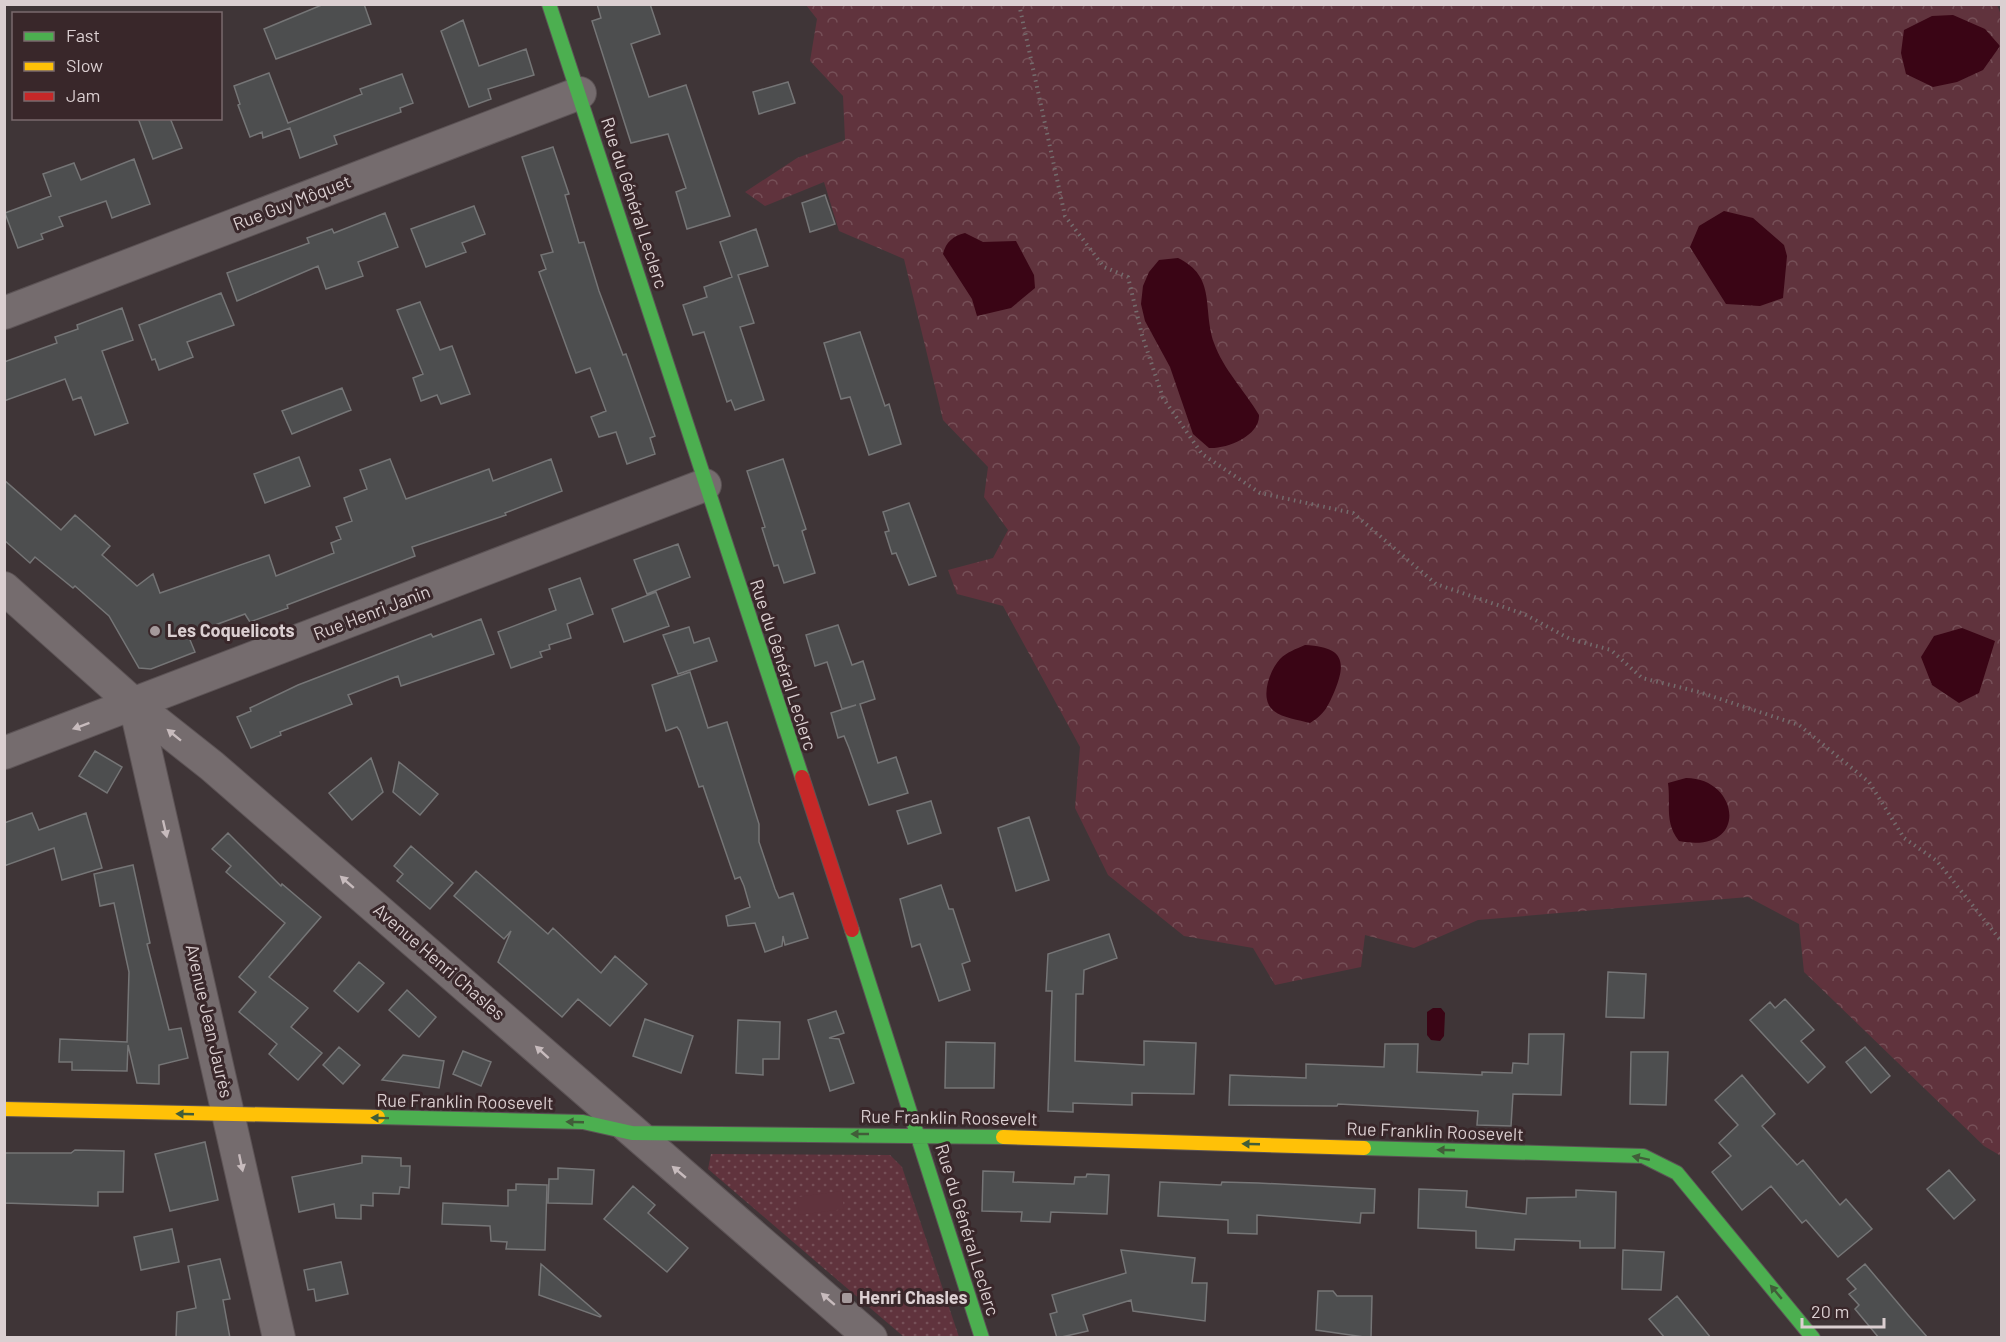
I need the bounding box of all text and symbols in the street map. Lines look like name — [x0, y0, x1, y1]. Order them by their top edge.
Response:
legend — [12, 12, 222, 120]
text: Fast — [66, 24, 100, 46]
text: Slow — [66, 54, 103, 76]
text: Jam — [66, 84, 100, 106]
street label: Rue du Général Leclerc — [597, 114, 673, 291]
street label: Rue Guy Môquet — [230, 169, 354, 235]
street label: Rue du Général Leclerc — [746, 576, 822, 753]
street label: Rue Henri Janin — [310, 580, 433, 644]
place label: Les Coquelicots — [167, 619, 295, 641]
marker: Les Coquelicots — [148, 624, 162, 638]
one-way arrow — [71, 721, 89, 731]
one-way arrow — [167, 729, 182, 742]
one-way arrow — [161, 820, 171, 839]
one-way arrow — [339, 876, 355, 889]
street label: Avenue Henri Chasles — [369, 898, 510, 1024]
street label: Avenue Jean Jaurès — [182, 942, 238, 1100]
one-way arrow — [535, 1046, 550, 1059]
street label: Rue Franklin Roosevelt — [376, 1088, 554, 1114]
street label: Rue Franklin Roosevelt — [860, 1104, 1038, 1130]
one-way arrow — [176, 1109, 195, 1119]
one-way arrow — [371, 1113, 390, 1123]
street label: Rue Franklin Roosevelt — [1346, 1117, 1524, 1145]
one-way arrow — [565, 1118, 584, 1127]
one-way arrow — [850, 1129, 869, 1139]
one-way arrow — [1242, 1139, 1261, 1149]
street label: Rue du Général Leclerc — [931, 1141, 1005, 1318]
one-way arrow — [1437, 1145, 1456, 1155]
one-way arrow — [1631, 1153, 1650, 1162]
one-way arrow — [237, 1154, 246, 1173]
one-way arrow — [671, 1166, 687, 1179]
one-way arrow — [1770, 1285, 1782, 1300]
place label: Henri Chasles — [859, 1286, 968, 1308]
marker: Henri Chasles — [840, 1291, 854, 1305]
scale bar — [1802, 1291, 1884, 1329]
one-way arrow — [820, 1292, 835, 1306]
text: 20 m — [1811, 1300, 1849, 1322]

